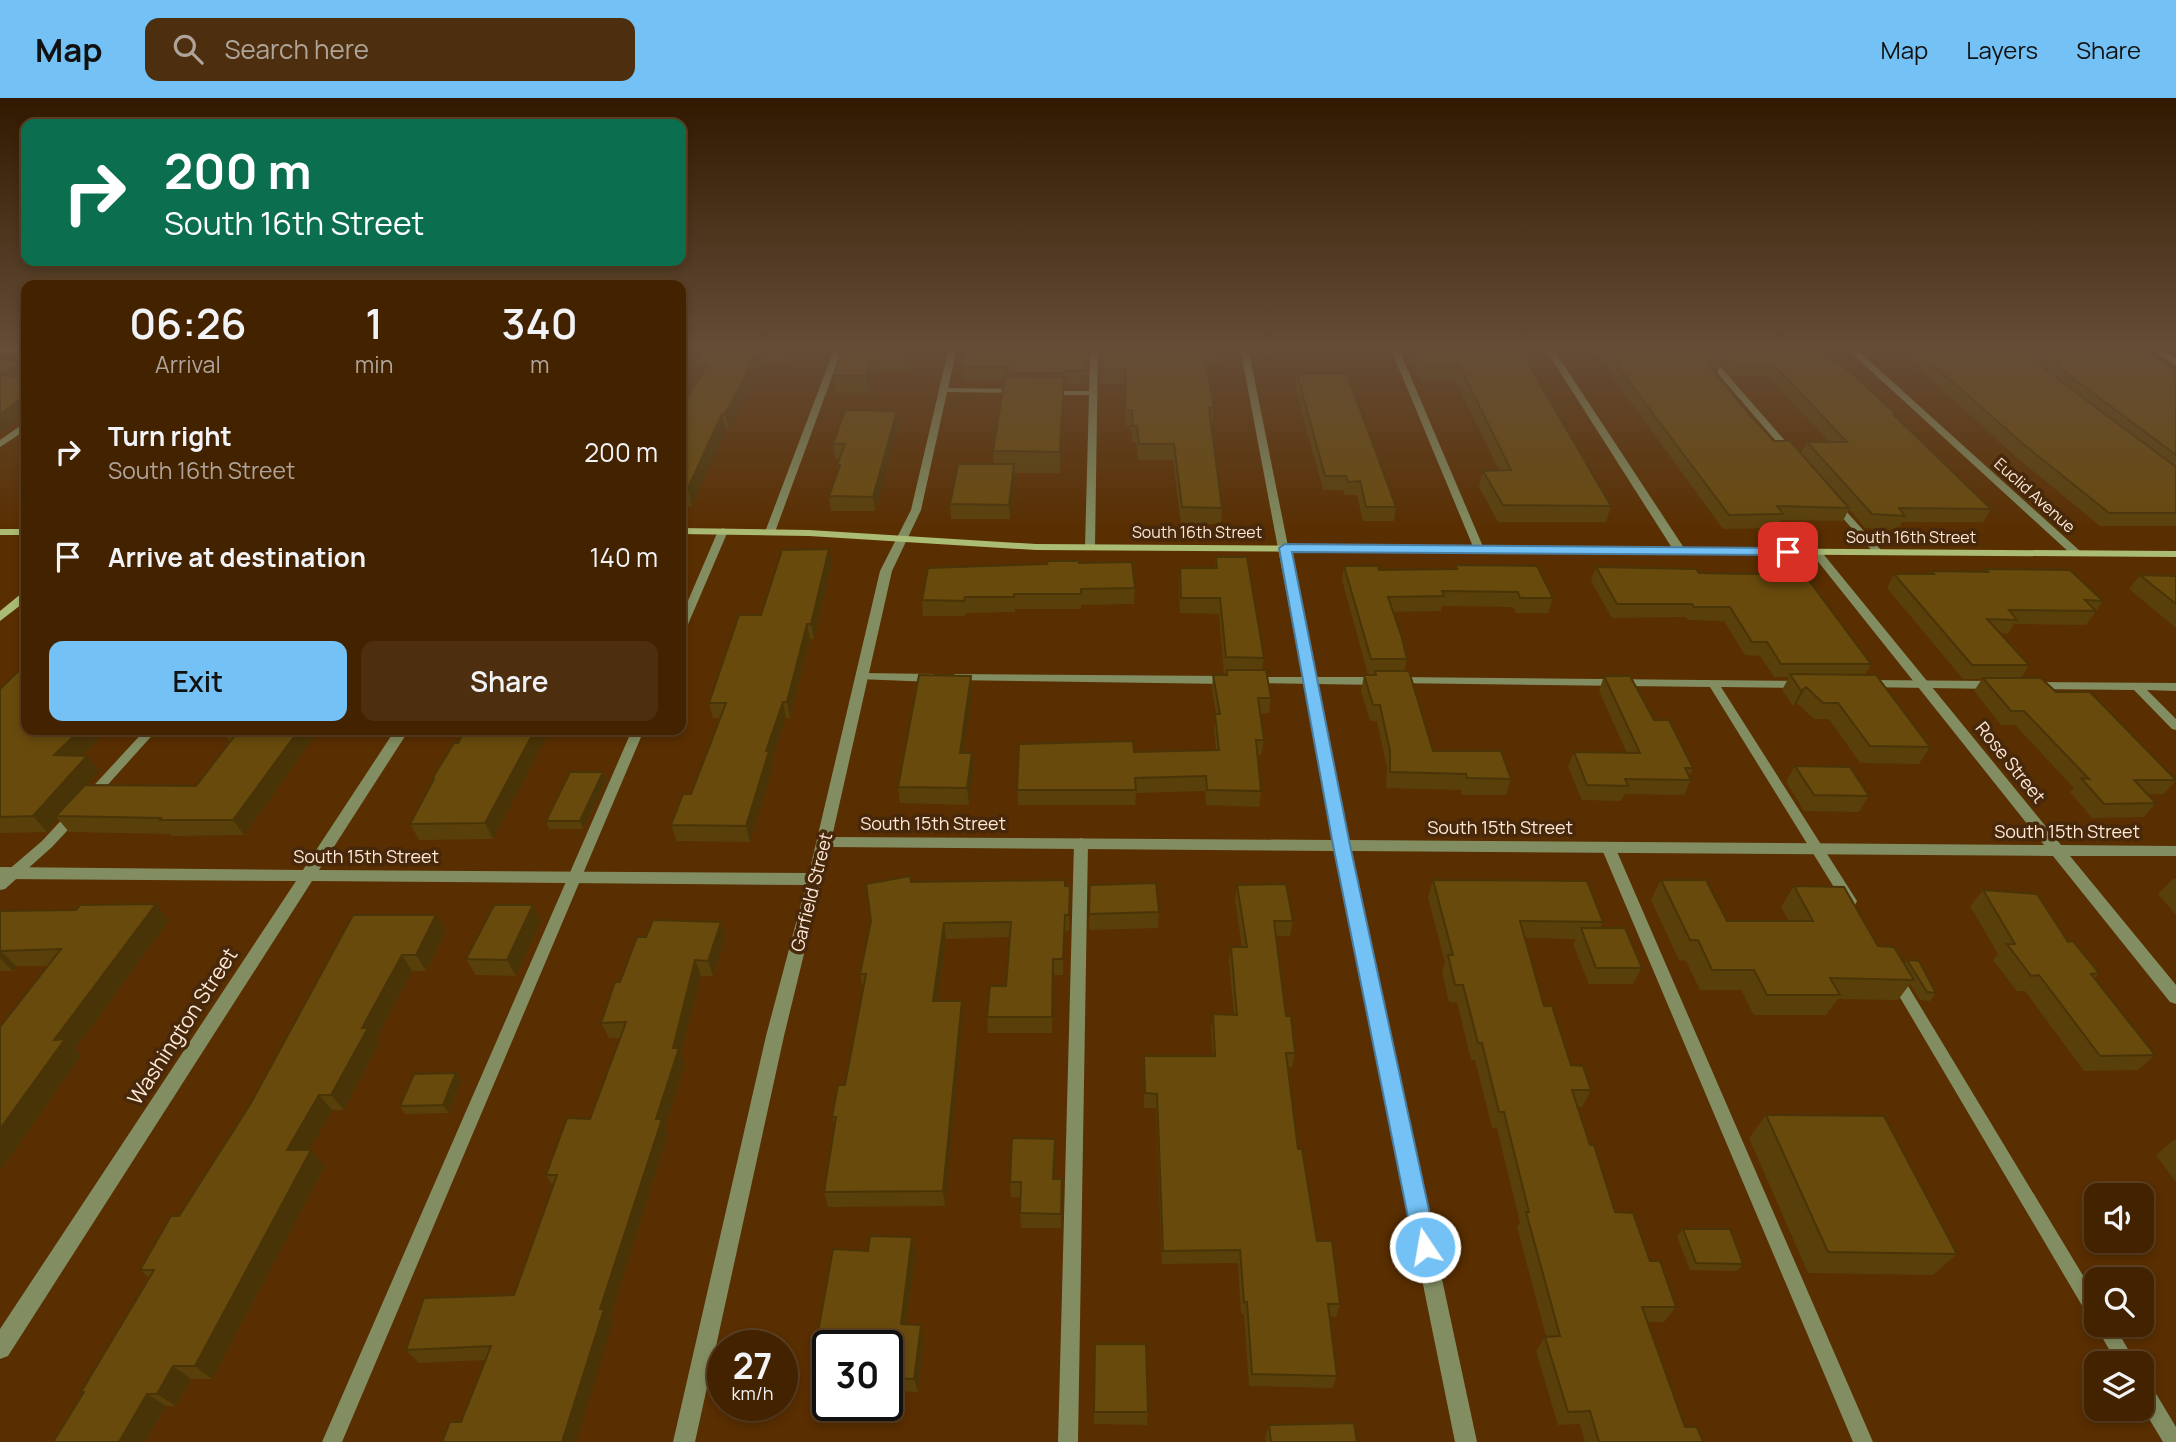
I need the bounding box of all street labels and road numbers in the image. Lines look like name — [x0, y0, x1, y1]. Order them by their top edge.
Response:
street label: Euclid Avenue — [1990, 453, 2080, 537]
street label: South 16th Street — [1132, 521, 1262, 543]
street label: South 16th Street — [1846, 526, 1976, 548]
street label: Rose Street — [1971, 716, 2051, 808]
street label: South 15th Street — [860, 811, 1006, 835]
street label: South 15th Street — [1427, 815, 1573, 839]
street label: South 15th Street — [1994, 819, 2140, 843]
street label: Garfield Street — [785, 830, 837, 954]
street label: South 15th Street — [293, 844, 439, 868]
street label: Washington Street — [121, 942, 243, 1110]

